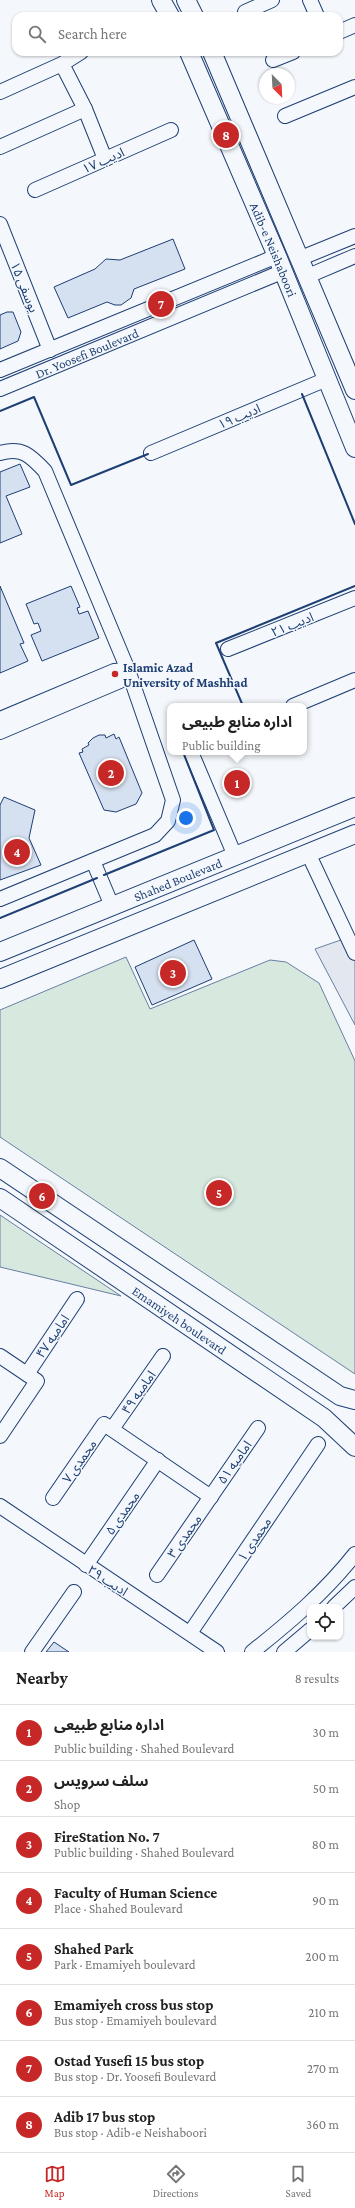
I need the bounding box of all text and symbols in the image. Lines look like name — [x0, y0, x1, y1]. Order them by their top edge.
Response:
search box — [12, 12, 343, 56]
icon: search — [26, 23, 48, 45]
text: Search here — [58, 26, 127, 42]
north arrow — [259, 68, 295, 104]
pin: 8 — [213, 120, 239, 150]
street label: ادیب ۱۷ — [80, 145, 127, 177]
street label: Adib-e Neishaboori — [247, 200, 300, 300]
street label: یوسفی ۱۵ — [7, 260, 42, 315]
pin: 7 — [148, 289, 174, 319]
street label: Dr. Yoosefi Boulevard — [33, 325, 141, 381]
street label: ادیب ۱۹ — [216, 401, 263, 432]
street label: ادیب ۲۱ — [269, 609, 316, 640]
place label: Islamic Azad University of Mashhad — [123, 660, 248, 690]
marker: Islamic Azad University of Mashhad — [110, 669, 120, 679]
popup — [167, 703, 307, 755]
text: اداره منابع طبیعی — [182, 714, 292, 730]
text: Public building — [182, 738, 261, 753]
pin: 2 — [98, 758, 124, 788]
pin: 1 — [224, 768, 250, 798]
your location — [176, 808, 196, 828]
pin: 4 — [4, 837, 30, 867]
street label: Shahed Boulevard — [132, 855, 224, 905]
pin: 3 — [160, 958, 186, 988]
pin: 5 — [206, 1178, 232, 1208]
pin: 6 — [29, 1181, 55, 1211]
street label: Emamiyeh boulevard — [129, 1283, 229, 1358]
street label: امامیه ۴۷ — [32, 1312, 72, 1361]
street label: امامیه ۴۹ — [118, 1368, 159, 1417]
street label: محمدی ۷ — [59, 1437, 101, 1486]
street label: امامیه ۵۱ — [214, 1438, 255, 1487]
street label: محمدی ۵ — [102, 1489, 144, 1538]
street label: محمدی ۳ — [164, 1512, 206, 1561]
street label: محمدی ۱ — [234, 1515, 275, 1564]
street label: ادیب ۲۹ — [85, 1562, 131, 1599]
map controls — [307, 1604, 343, 1640]
button: locate — [307, 1604, 343, 1640]
text: Nearby — [16, 1669, 68, 1688]
text: 8 results — [295, 1671, 339, 1686]
text: اداره منابع طبیعی — [54, 1717, 164, 1733]
text: 1 — [27, 1725, 31, 1740]
text: 30 m — [313, 1725, 339, 1740]
text: Public building · Shahed Boulevard — [54, 1741, 234, 1756]
text: سلف سرویس — [54, 1773, 148, 1789]
text: 2 — [26, 1781, 32, 1796]
text: 50 m — [313, 1781, 339, 1796]
text: Shop — [54, 1797, 80, 1812]
text: FireStation No. 7 — [54, 1829, 160, 1845]
text: 3 — [26, 1837, 32, 1852]
text: 80 m — [312, 1837, 339, 1852]
text: Public building · Shahed Boulevard — [54, 1845, 234, 1860]
text: Faculty of Human Science — [54, 1885, 217, 1901]
text: 4 — [25, 1893, 33, 1908]
text: 90 m — [312, 1893, 339, 1908]
text: Place · Shahed Boulevard — [54, 1901, 183, 1916]
text: Shahed Park — [54, 1941, 134, 1957]
text: 5 — [26, 1949, 32, 1964]
text: 200 m — [305, 1949, 339, 1964]
text: Park · Emamiyeh boulevard — [54, 1957, 196, 1972]
text: Emamiyeh cross bus stop — [54, 1997, 213, 2013]
text: 6 — [25, 2005, 33, 2020]
text: 210 m — [308, 2005, 339, 2020]
text: Bus stop · Emamiyeh boulevard — [54, 2013, 217, 2028]
text: Ostad Yusefi 15 bus stop — [54, 2053, 204, 2069]
text: 7 — [26, 2061, 32, 2076]
text: 270 m — [307, 2061, 339, 2076]
text: Bus stop · Dr. Yoosefi Boulevard — [54, 2069, 216, 2084]
text: Adib 17 bus stop — [54, 2109, 155, 2125]
text: 8 — [25, 2117, 33, 2132]
text: 360 m — [306, 2117, 339, 2132]
text: Bus stop · Adib-e Neishaboori — [54, 2125, 207, 2140]
tab: Map — [44, 2163, 66, 2199]
tab: Directions — [153, 2163, 198, 2199]
tab: Saved — [286, 2163, 311, 2199]

